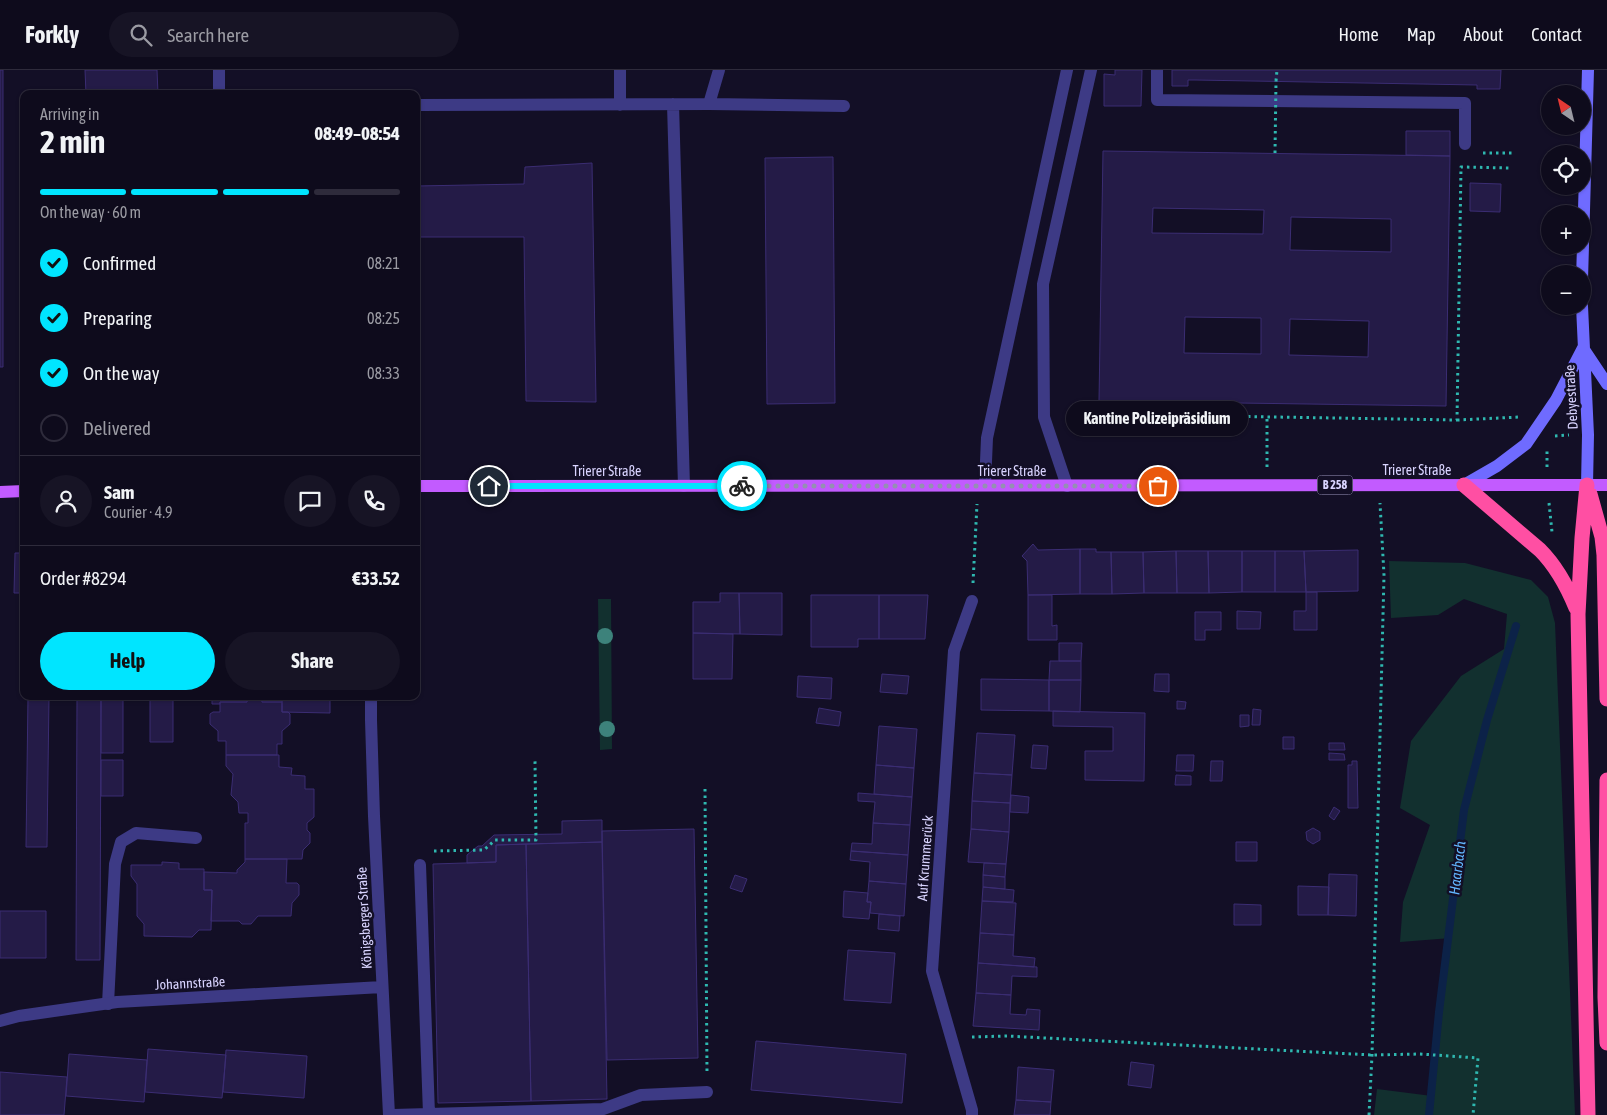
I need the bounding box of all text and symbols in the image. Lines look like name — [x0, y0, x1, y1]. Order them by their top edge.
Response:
search box — [109, 12, 459, 57]
text: Forkly — [25, 21, 79, 48]
icon: search — [127, 21, 155, 49]
text: Search here — [167, 24, 249, 46]
text: Home — [1339, 24, 1379, 45]
text: Map — [1407, 24, 1436, 45]
text: About — [1464, 24, 1503, 45]
text: Contact — [1531, 24, 1582, 45]
north arrow — [1541, 85, 1591, 135]
map controls — [1541, 85, 1591, 315]
text: Arriving in — [40, 105, 100, 123]
text: 08:49–08:54 — [314, 122, 400, 144]
text: 2 min — [40, 123, 105, 160]
button: locate — [1541, 145, 1591, 195]
text: On the way · 60 m — [40, 203, 141, 221]
button: + — [1541, 205, 1591, 255]
icon: check — [40, 249, 68, 277]
text: Confirmed — [83, 252, 156, 274]
text: 08:21 — [367, 254, 400, 272]
button: − — [1541, 265, 1591, 315]
icon: check — [40, 304, 68, 332]
text: Preparing — [83, 307, 152, 329]
text: 08:25 — [367, 309, 400, 327]
icon: check — [40, 359, 68, 387]
text: On the way — [83, 362, 160, 384]
text: 08:33 — [367, 364, 400, 382]
street label: Debyestraße — [1561, 364, 1581, 430]
callout: Kantine Polizeipräsidium — [1067, 401, 1249, 436]
text: Kantine Polizeipräsidium — [1083, 409, 1231, 427]
text: Delivered — [83, 417, 151, 439]
courier — [717, 461, 767, 511]
street label: Trierer Straße — [1383, 462, 1451, 478]
street label: Trierer Straße — [573, 463, 641, 479]
street label: Trierer Straße — [978, 463, 1046, 479]
pin — [468, 465, 510, 507]
pin — [1137, 465, 1179, 507]
icon: home — [475, 472, 503, 500]
icon: bike — [728, 472, 756, 500]
icon: bag — [1144, 472, 1172, 500]
button: person — [40, 475, 92, 527]
button: chat — [284, 475, 336, 527]
button: phone — [348, 475, 400, 527]
road number: B 258 — [1318, 476, 1352, 494]
text: Sam — [104, 481, 135, 503]
text: Courier · 4.9 — [104, 503, 173, 521]
text: Order #8294 — [40, 567, 127, 589]
text: €33.52 — [352, 567, 400, 589]
button: Help — [40, 632, 215, 690]
button: Share — [225, 632, 400, 690]
street label: Auf Krummerück — [914, 815, 936, 901]
water label: Haarbach — [1445, 840, 1469, 896]
street label: Königsberger Straße — [353, 867, 375, 969]
street label: Johannstraße — [155, 973, 225, 993]

